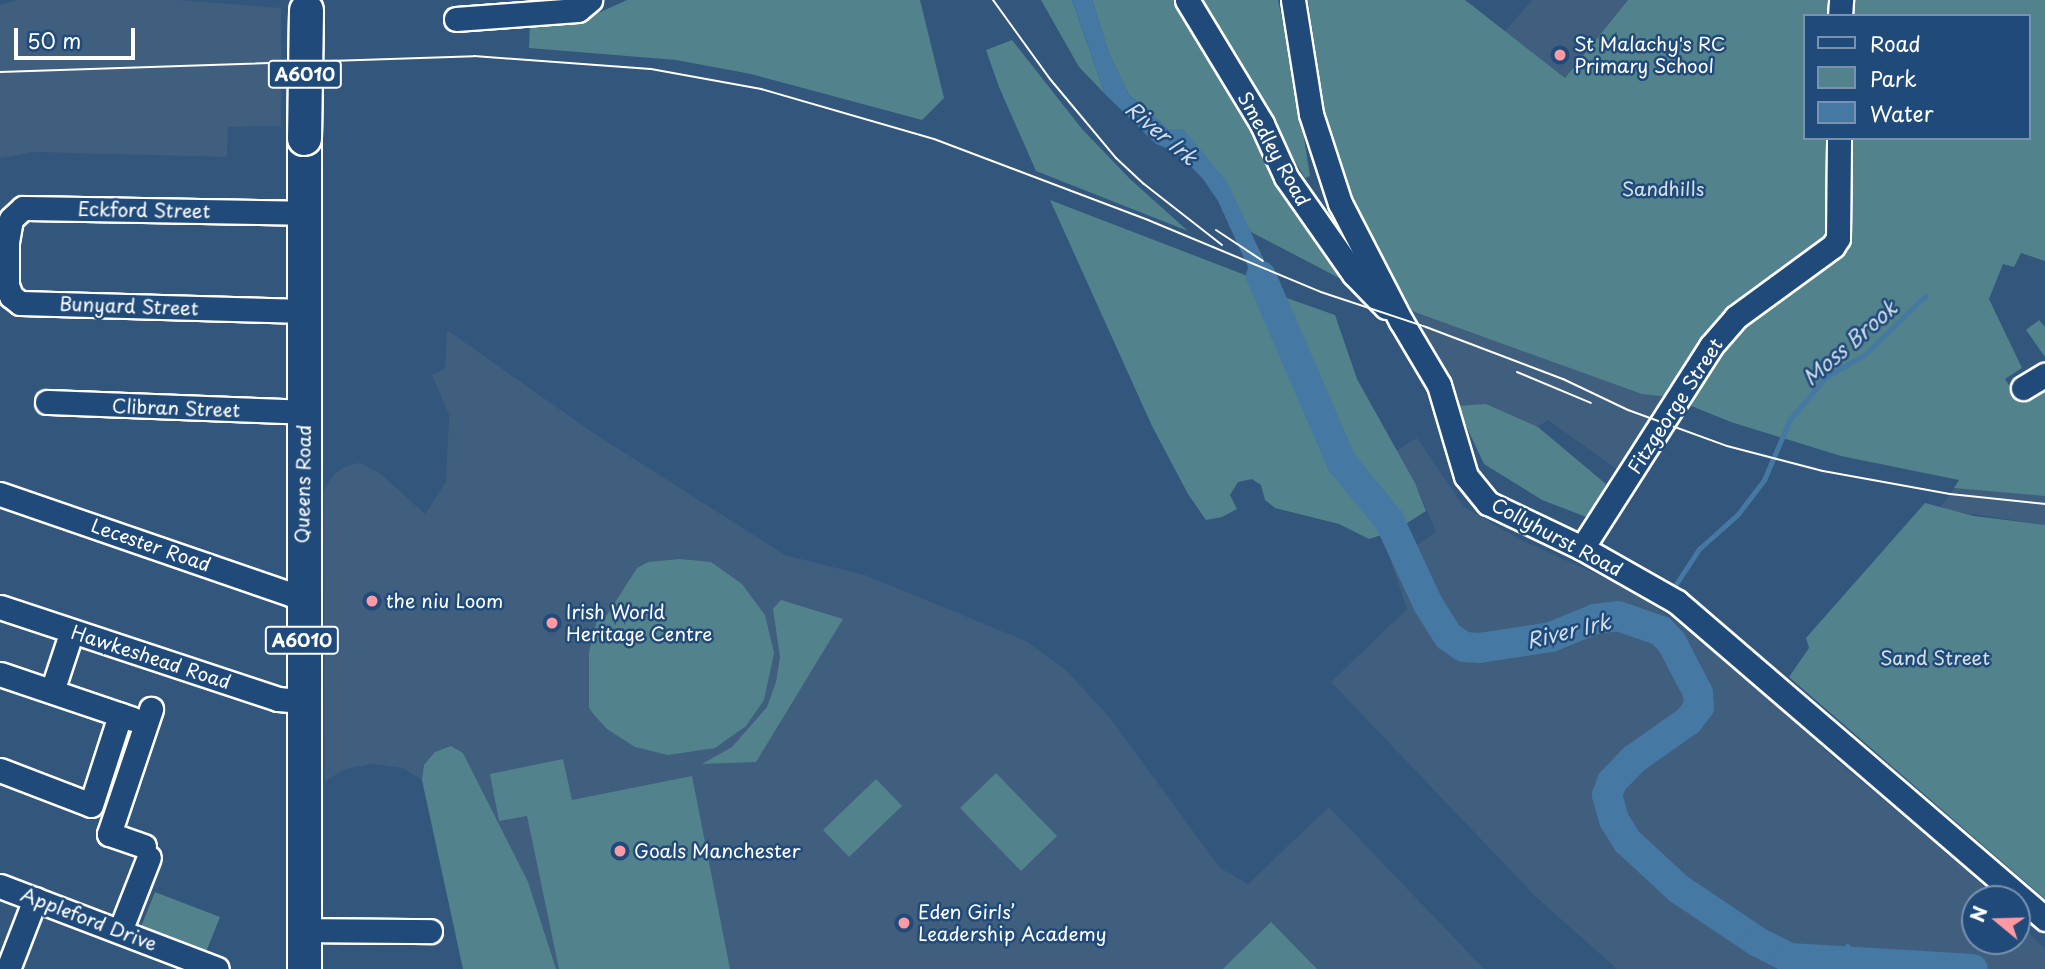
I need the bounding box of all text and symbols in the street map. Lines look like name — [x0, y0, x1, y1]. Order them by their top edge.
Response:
scale bar — [18, 14, 138, 58]
legend — [1804, 14, 2031, 140]
text: 50 m — [27, 24, 81, 56]
text: Road — [1870, 27, 1921, 59]
place label: St Malachy's RC Primary School — [1574, 33, 1726, 77]
marker: St Malachy's RC Primary School — [1552, 47, 1568, 63]
road number: A6010 — [266, 60, 344, 88]
text: Park — [1870, 62, 1917, 94]
street label: Smedley Road — [1233, 87, 1315, 211]
water label: River Irk — [1121, 94, 1203, 170]
text: Water — [1870, 97, 1933, 129]
park label: Sandhills — [1622, 178, 1704, 200]
street label: Eckford Street — [77, 197, 211, 223]
street label: Bunyard Street — [59, 292, 199, 320]
water label: Moss Brook — [1796, 294, 1902, 390]
street label: Fitzgeorge Street — [1623, 334, 1727, 478]
street label: Clibran Street — [111, 394, 241, 422]
street label: Queens Road — [291, 424, 315, 544]
street label: Collyhurst Road — [1488, 493, 1626, 581]
street label: Lecester Road — [87, 514, 215, 576]
place label: the niu Loom — [386, 590, 503, 612]
marker: the niu Loom — [364, 593, 380, 609]
place label: Irish World Heritage Centre — [566, 601, 714, 645]
water label: River Irk — [1523, 607, 1613, 653]
marker: Irish World Heritage Centre — [544, 615, 560, 631]
street label: Hawkeshead Road — [68, 620, 234, 694]
road number: A6010 — [264, 626, 340, 654]
park label: Sand Street — [1880, 647, 1990, 669]
place label: Goals Manchester — [634, 840, 798, 862]
marker: Goals Manchester — [612, 843, 628, 859]
street label: Appleford Drive — [17, 882, 161, 956]
north arrow — [1961, 885, 2031, 955]
place label: Eden Girls’ Leadership Academy — [918, 901, 1106, 945]
text: N — [1962, 902, 1994, 925]
marker: Eden Girls’ Leadership Academy — [896, 915, 912, 931]

